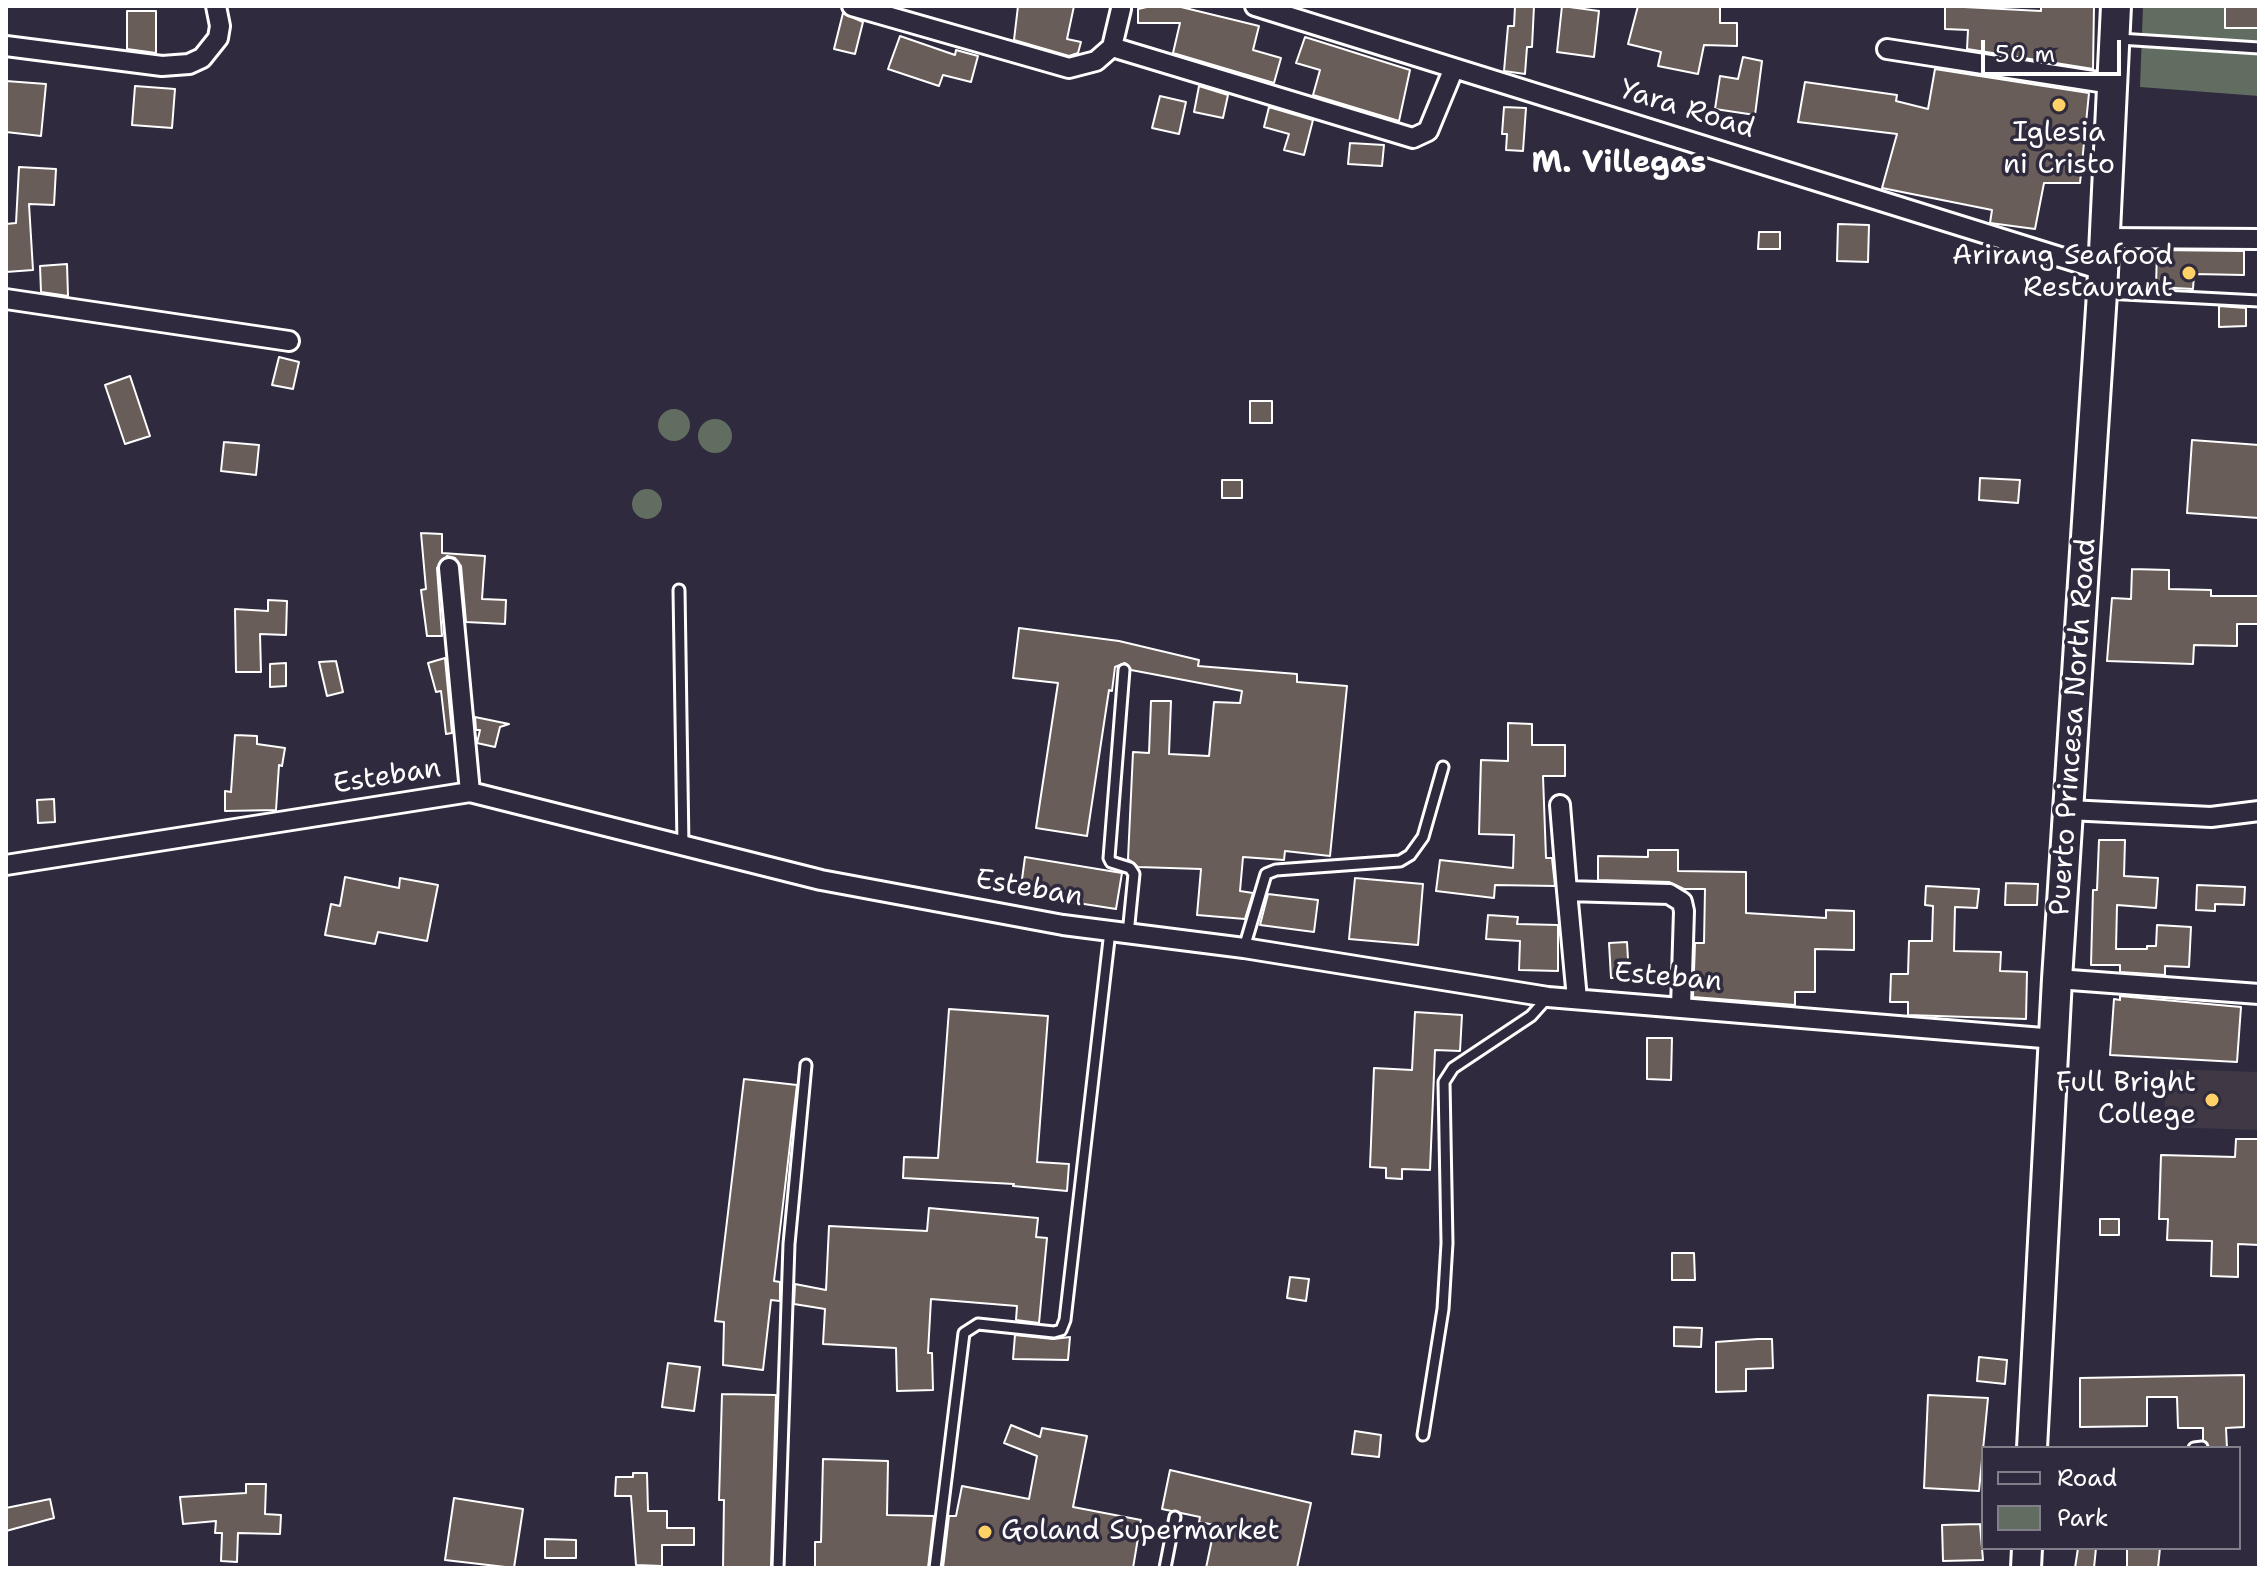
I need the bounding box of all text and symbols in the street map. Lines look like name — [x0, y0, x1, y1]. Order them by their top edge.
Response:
scale bar — [1985, 24, 2125, 74]
text: 50 m — [1995, 38, 2055, 70]
street label: Yara Road — [1615, 74, 1759, 146]
marker: Iglesia ni Cristo — [2050, 96, 2068, 114]
place label: Iglesia ni Cristo — [2003, 117, 2115, 183]
district label: M. Villegas — [1532, 146, 1706, 182]
place label: Arirang Seafood Restaurant — [1952, 240, 2173, 306]
marker: Arirang Seafood Restaurant — [2180, 264, 2198, 282]
street label: Puerto Princesa North Road — [2044, 537, 2104, 917]
street label: Esteban — [331, 752, 443, 802]
street label: Esteban — [973, 863, 1085, 915]
street label: Esteban — [1613, 957, 1723, 999]
place label: Full Bright College — [2056, 1067, 2196, 1133]
marker: Full Bright College — [2203, 1091, 2221, 1109]
legend — [1981, 1446, 2241, 1550]
text: Road — [2057, 1462, 2117, 1494]
text: Park — [2057, 1502, 2109, 1534]
place label: Goland Supermarket — [1001, 1515, 1280, 1549]
marker: Goland Supermarket — [976, 1523, 994, 1541]

